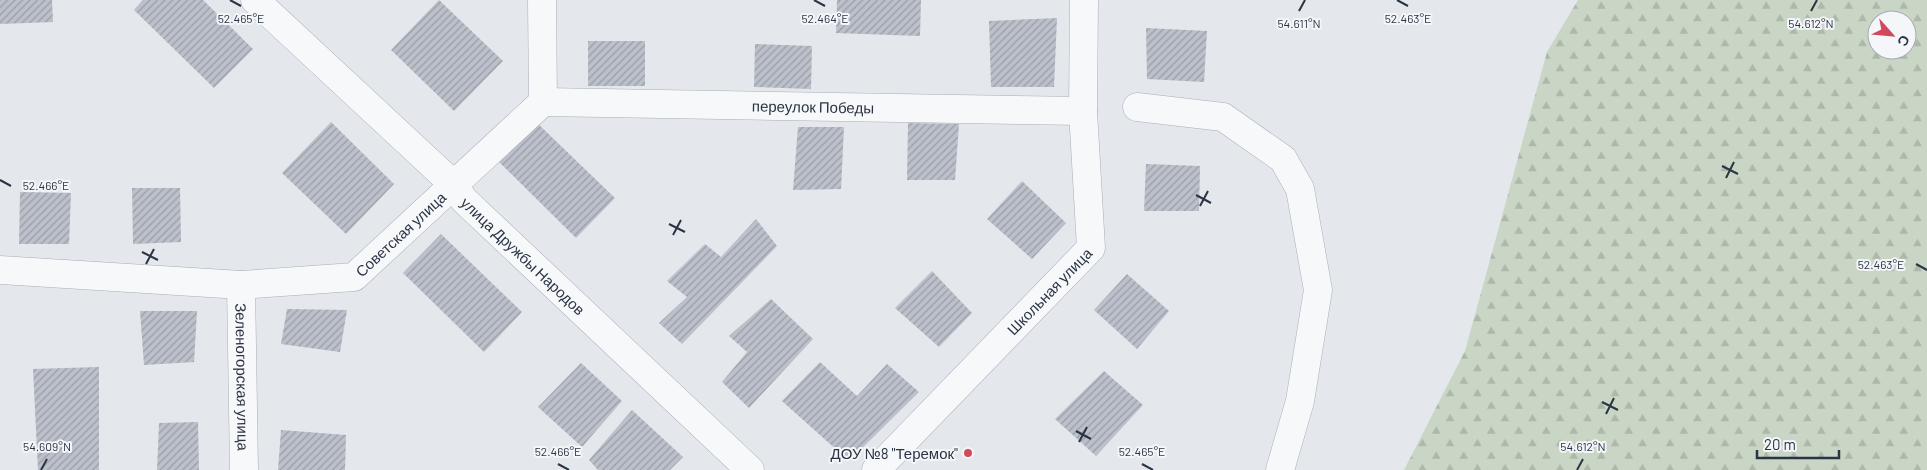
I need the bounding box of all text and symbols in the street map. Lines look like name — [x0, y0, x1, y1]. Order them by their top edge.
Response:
north arrow — [1867, 10, 1917, 60]
text: 52.465°E — [218, 11, 264, 25]
text: 52.464°E — [801, 11, 849, 25]
text: 52.463°E — [1385, 11, 1431, 25]
text: 54.611°N — [1277, 16, 1321, 30]
text: 54.612°N — [1788, 16, 1834, 30]
text: С — [1894, 33, 1914, 49]
street label: переулок Победы — [752, 96, 874, 117]
text: 52.466°E — [23, 178, 69, 192]
street label: Советская улица — [351, 187, 450, 280]
street label: улица Дружбы Народов — [457, 193, 589, 318]
street label: Школьная улица — [1003, 243, 1096, 338]
text: 52.463°E — [1858, 257, 1904, 271]
street label: Зеленогорская улица — [232, 303, 253, 452]
scale bar — [1757, 428, 1840, 460]
text: 20 m — [1764, 435, 1796, 453]
text: 54.609°N — [23, 439, 71, 453]
text: 54.612°N — [1560, 439, 1606, 453]
text: 52.466°E — [535, 444, 581, 458]
place label: ДОУ №8 "Теремок" — [831, 444, 958, 462]
text: 52.465°E — [1119, 444, 1165, 458]
marker: ДОУ №8 "Теремок" — [962, 447, 974, 459]

